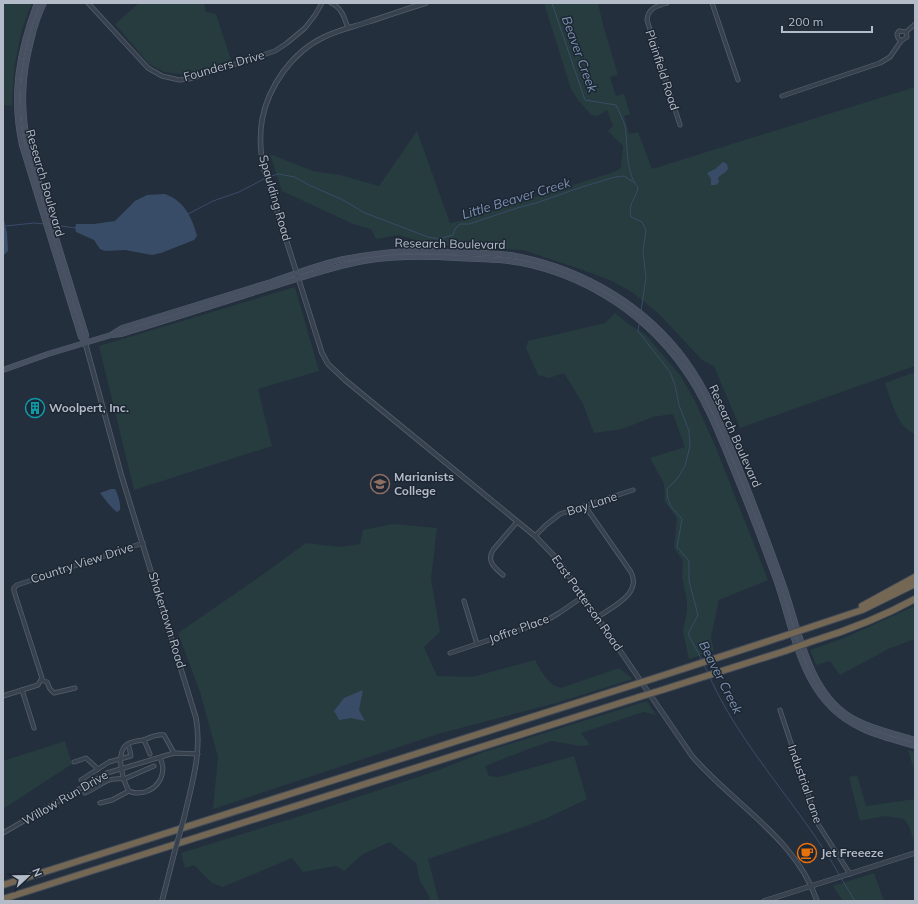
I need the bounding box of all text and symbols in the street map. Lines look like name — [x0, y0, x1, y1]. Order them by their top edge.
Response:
scale bar — [782, 8, 872, 34]
water label: Beaver Creek — [559, 14, 601, 95]
text: 200 m — [788, 14, 823, 29]
street label: Plainfield Road — [642, 28, 683, 112]
street label: Founders Drive — [182, 47, 266, 84]
street label: Research Boulevard — [23, 127, 68, 238]
street label: Spaulding Road — [256, 153, 295, 242]
water label: Little Beaver Creek — [460, 174, 572, 222]
street label: Research Boulevard — [394, 235, 506, 252]
street label: Research Boulevard — [706, 382, 765, 490]
building icon: Woolpert, Inc. — [24, 397, 46, 419]
place label: Woolpert, Inc. — [49, 400, 129, 415]
place label: Marianists College — [394, 469, 454, 498]
school or university icon: Marianists College — [369, 473, 391, 495]
street label: Bay Lane — [565, 488, 619, 519]
street label: Country View Drive — [29, 539, 135, 586]
street label: East Patterson Road — [549, 552, 626, 654]
street label: Shakertown Road — [146, 570, 189, 670]
street label: Joffre Place — [487, 611, 551, 646]
water label: Beaver Creek — [696, 638, 746, 717]
street label: Industrial Lane — [785, 743, 826, 825]
street label: Willow Run Drive — [19, 767, 110, 828]
cafe icon: Jet Freeeze — [796, 842, 818, 864]
place label: Jet Freeeze — [821, 845, 884, 860]
north arrow — [8, 856, 48, 896]
text: N — [29, 866, 45, 879]

